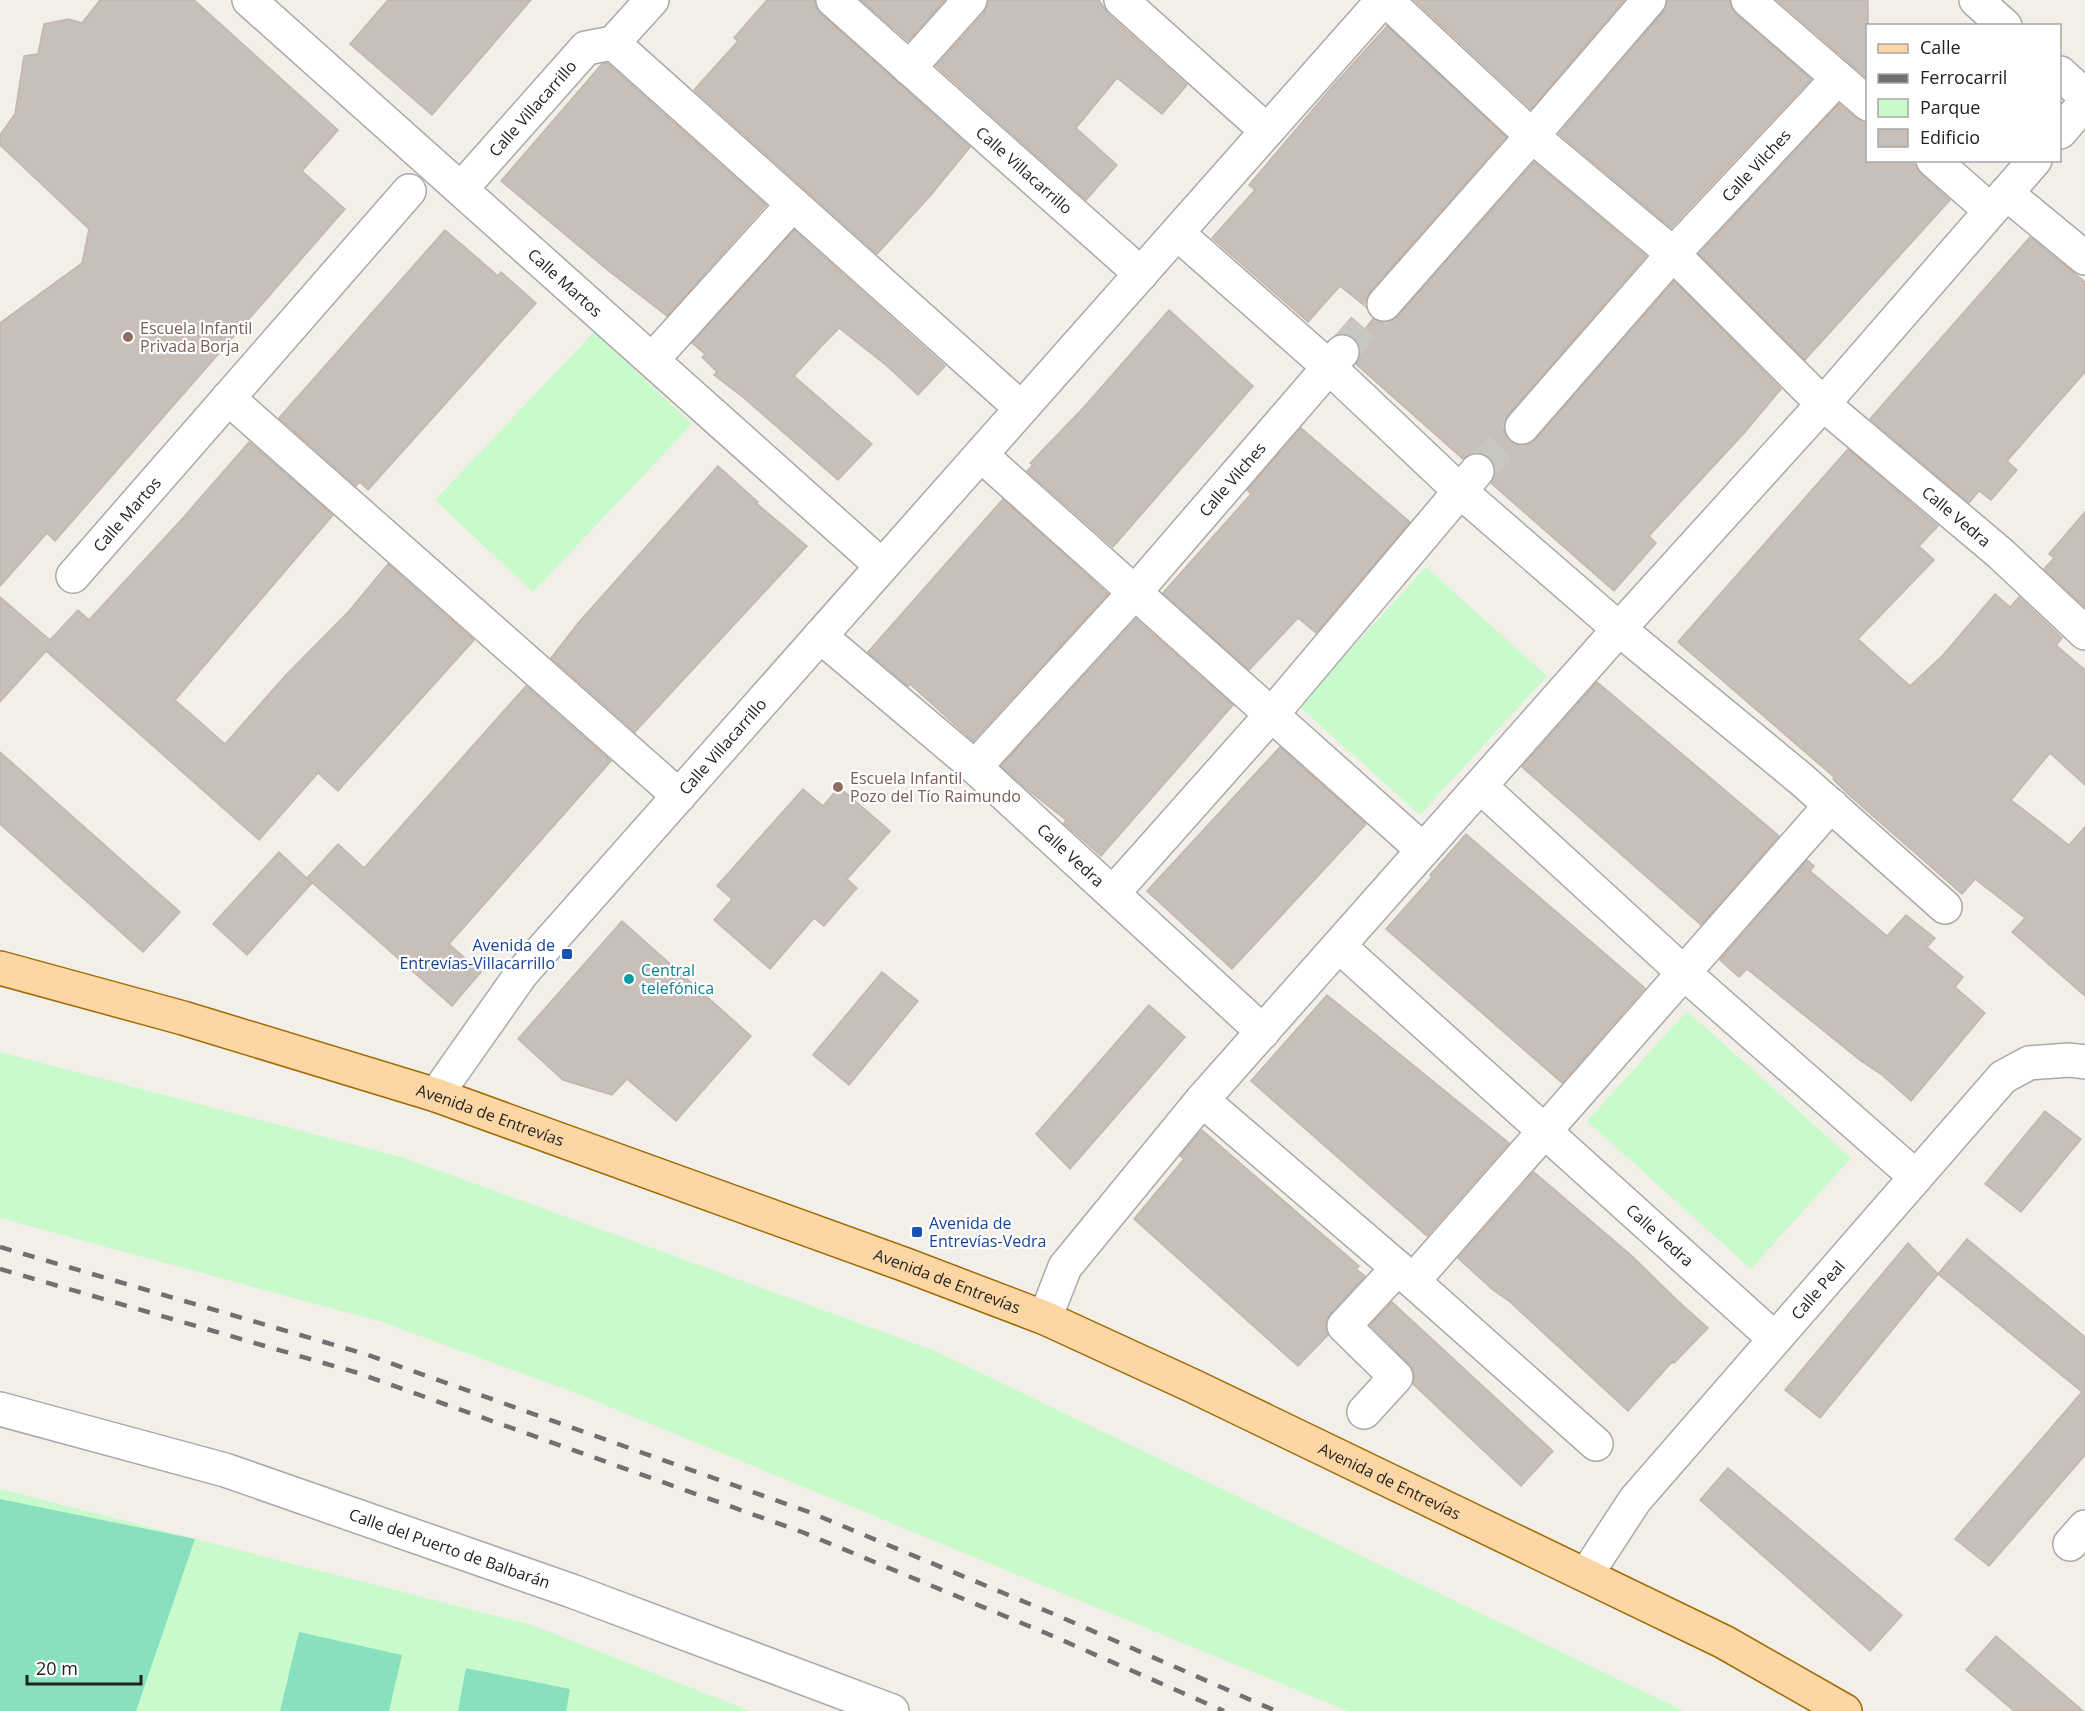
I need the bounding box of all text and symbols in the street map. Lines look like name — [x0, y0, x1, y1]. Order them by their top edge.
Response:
legend — [1866, 24, 2061, 162]
text: Calle — [1920, 35, 1961, 59]
street label: Calle Villacarrillo — [484, 55, 581, 161]
text: Ferrocarril — [1920, 65, 2007, 89]
text: Parque — [1920, 95, 1980, 119]
street label: Calle Villacarrillo — [971, 121, 1077, 219]
street label: Calle Vilches — [1717, 124, 1795, 207]
text: Edificio — [1920, 125, 1980, 149]
street label: Calle Martos — [523, 243, 607, 322]
place label: Escuela Infantil Privada Borja — [140, 317, 252, 357]
marker: Escuela Infantil Privada Borja — [121, 330, 135, 344]
street label: Calle Vilches — [1194, 437, 1271, 521]
street label: Calle Martos — [88, 472, 166, 556]
street label: Calle Vedra — [1917, 481, 1996, 552]
street label: Calle Villacarrillo — [674, 693, 771, 799]
place label: Escuela Infantil Pozo del Tío Raimundo — [850, 767, 1021, 807]
marker: Escuela Infantil Pozo del Tío Raimundo — [831, 780, 845, 794]
street label: Calle Vedra — [1032, 819, 1109, 892]
place label: Avenida de Entrevías-Villacarrillo — [399, 934, 555, 974]
marker: Avenida de Entrevías-Villacarrillo — [560, 947, 574, 961]
place label: Central telefónica — [641, 959, 714, 999]
marker: Central telefónica — [622, 972, 636, 986]
street label: Avenida de Entrevías — [414, 1079, 567, 1151]
street label: Calle Vedra — [1621, 1199, 1698, 1272]
place label: Avenida de Entrevías-Vedra — [929, 1212, 1046, 1252]
marker: Avenida de Entrevías-Vedra — [910, 1225, 924, 1239]
street label: Avenida de Entrevías — [871, 1243, 1024, 1319]
street label: Calle Peal — [1786, 1256, 1850, 1324]
street label: Avenida de Entrevías — [1315, 1437, 1464, 1524]
street label: Calle del Puerto de Balbarán — [346, 1503, 553, 1594]
scale bar — [27, 1648, 141, 1686]
text: 20 m — [36, 1656, 78, 1680]

